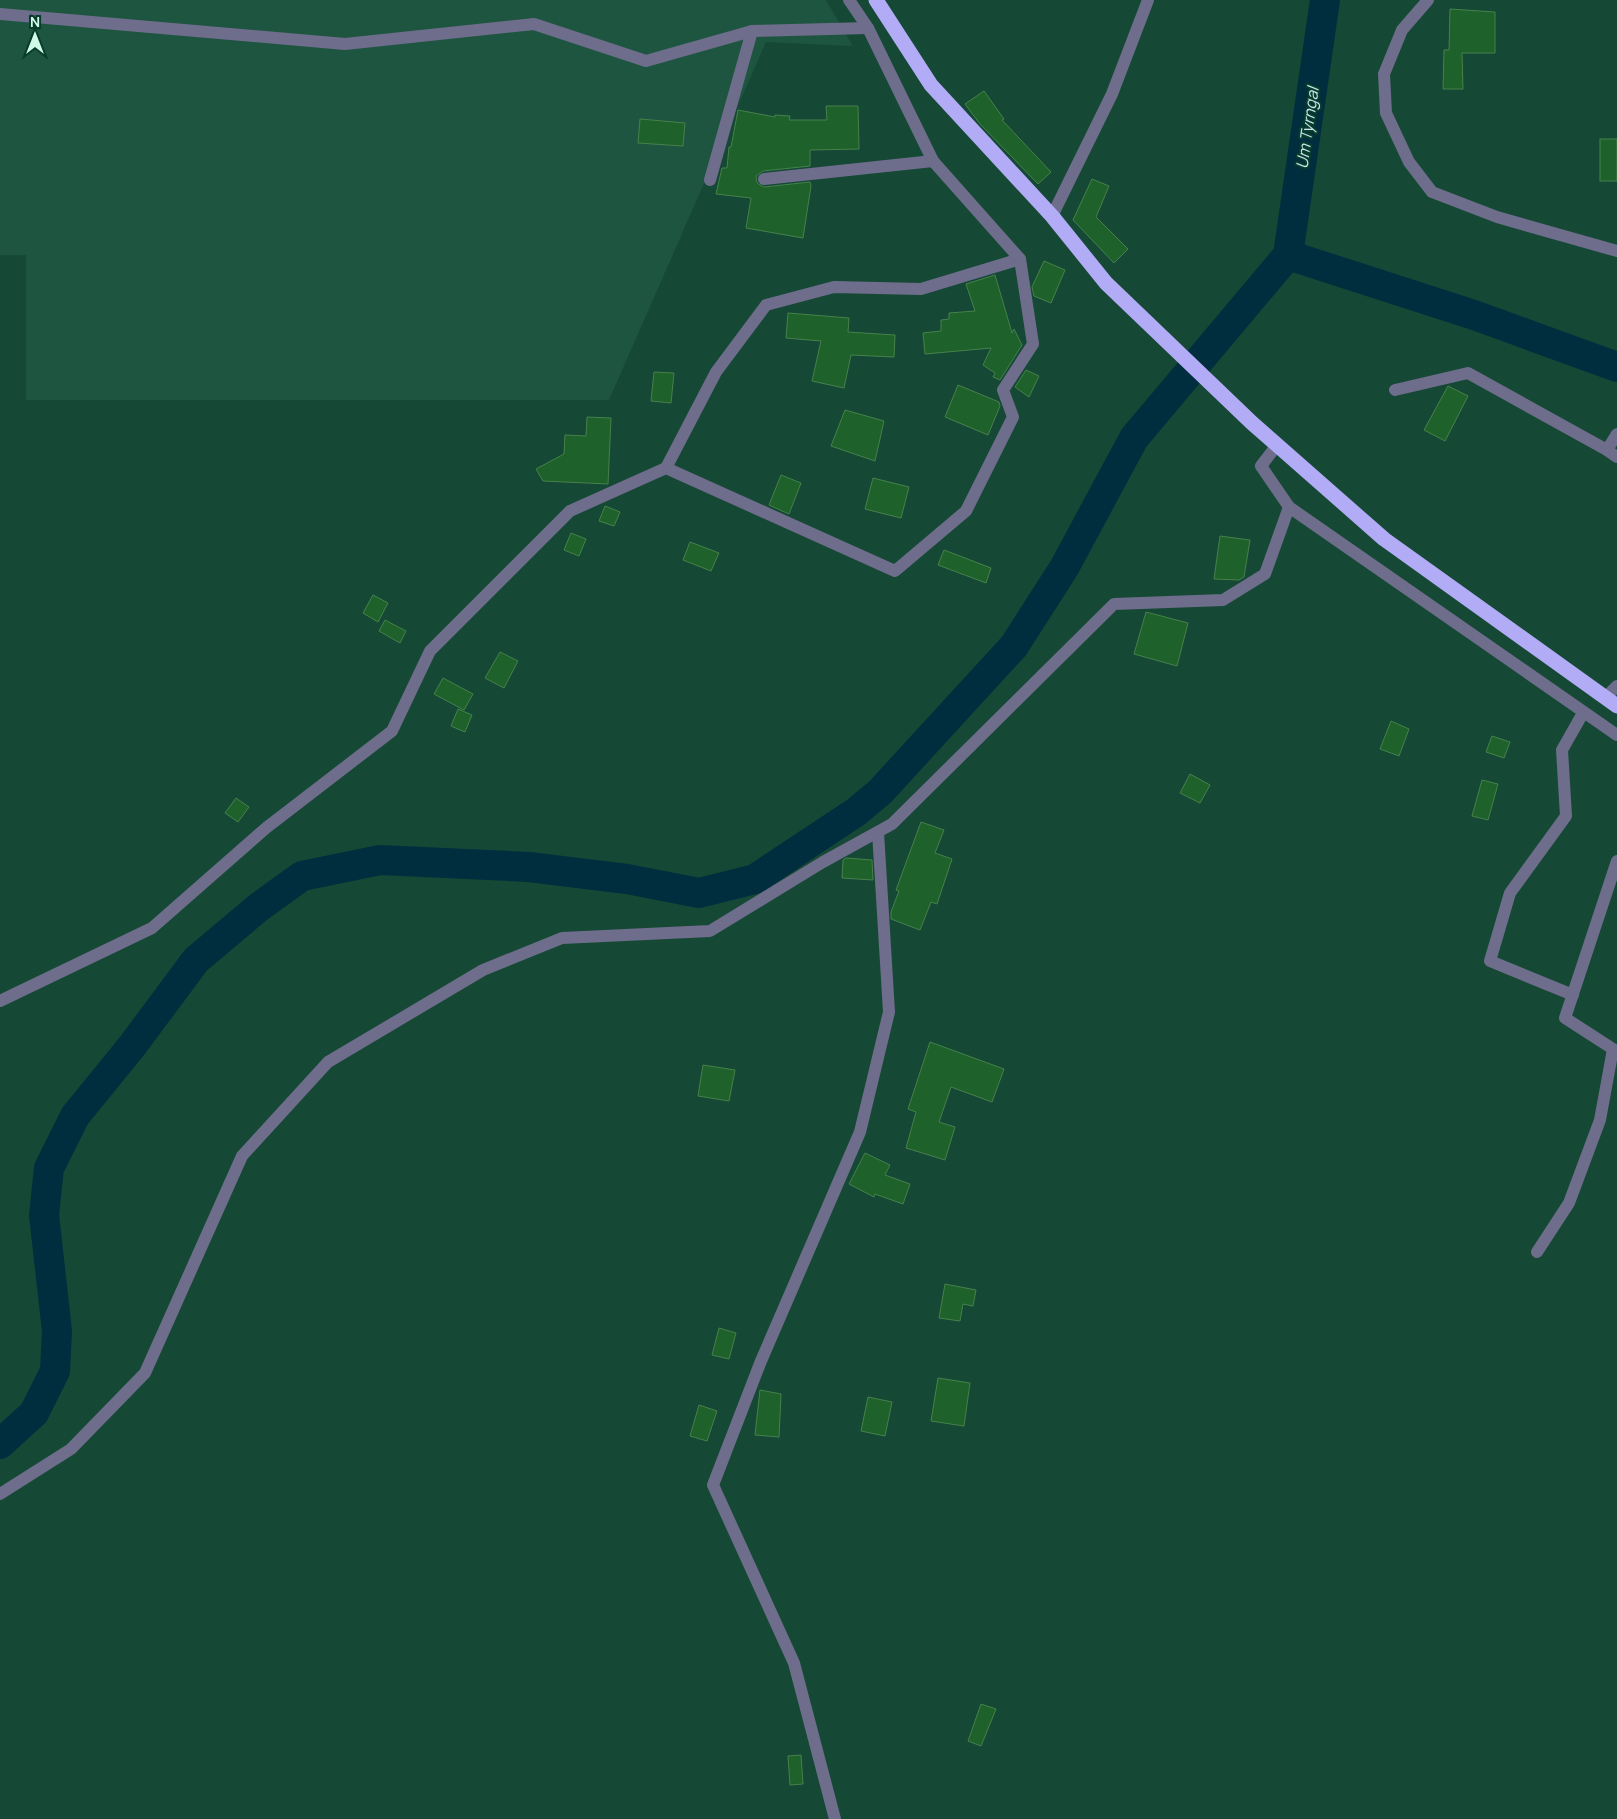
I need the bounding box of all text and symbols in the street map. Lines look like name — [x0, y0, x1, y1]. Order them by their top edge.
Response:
north arrow — [10, 10, 60, 60]
text: N — [30, 12, 40, 31]
water label: Um Tyrngal — [1290, 84, 1324, 170]

